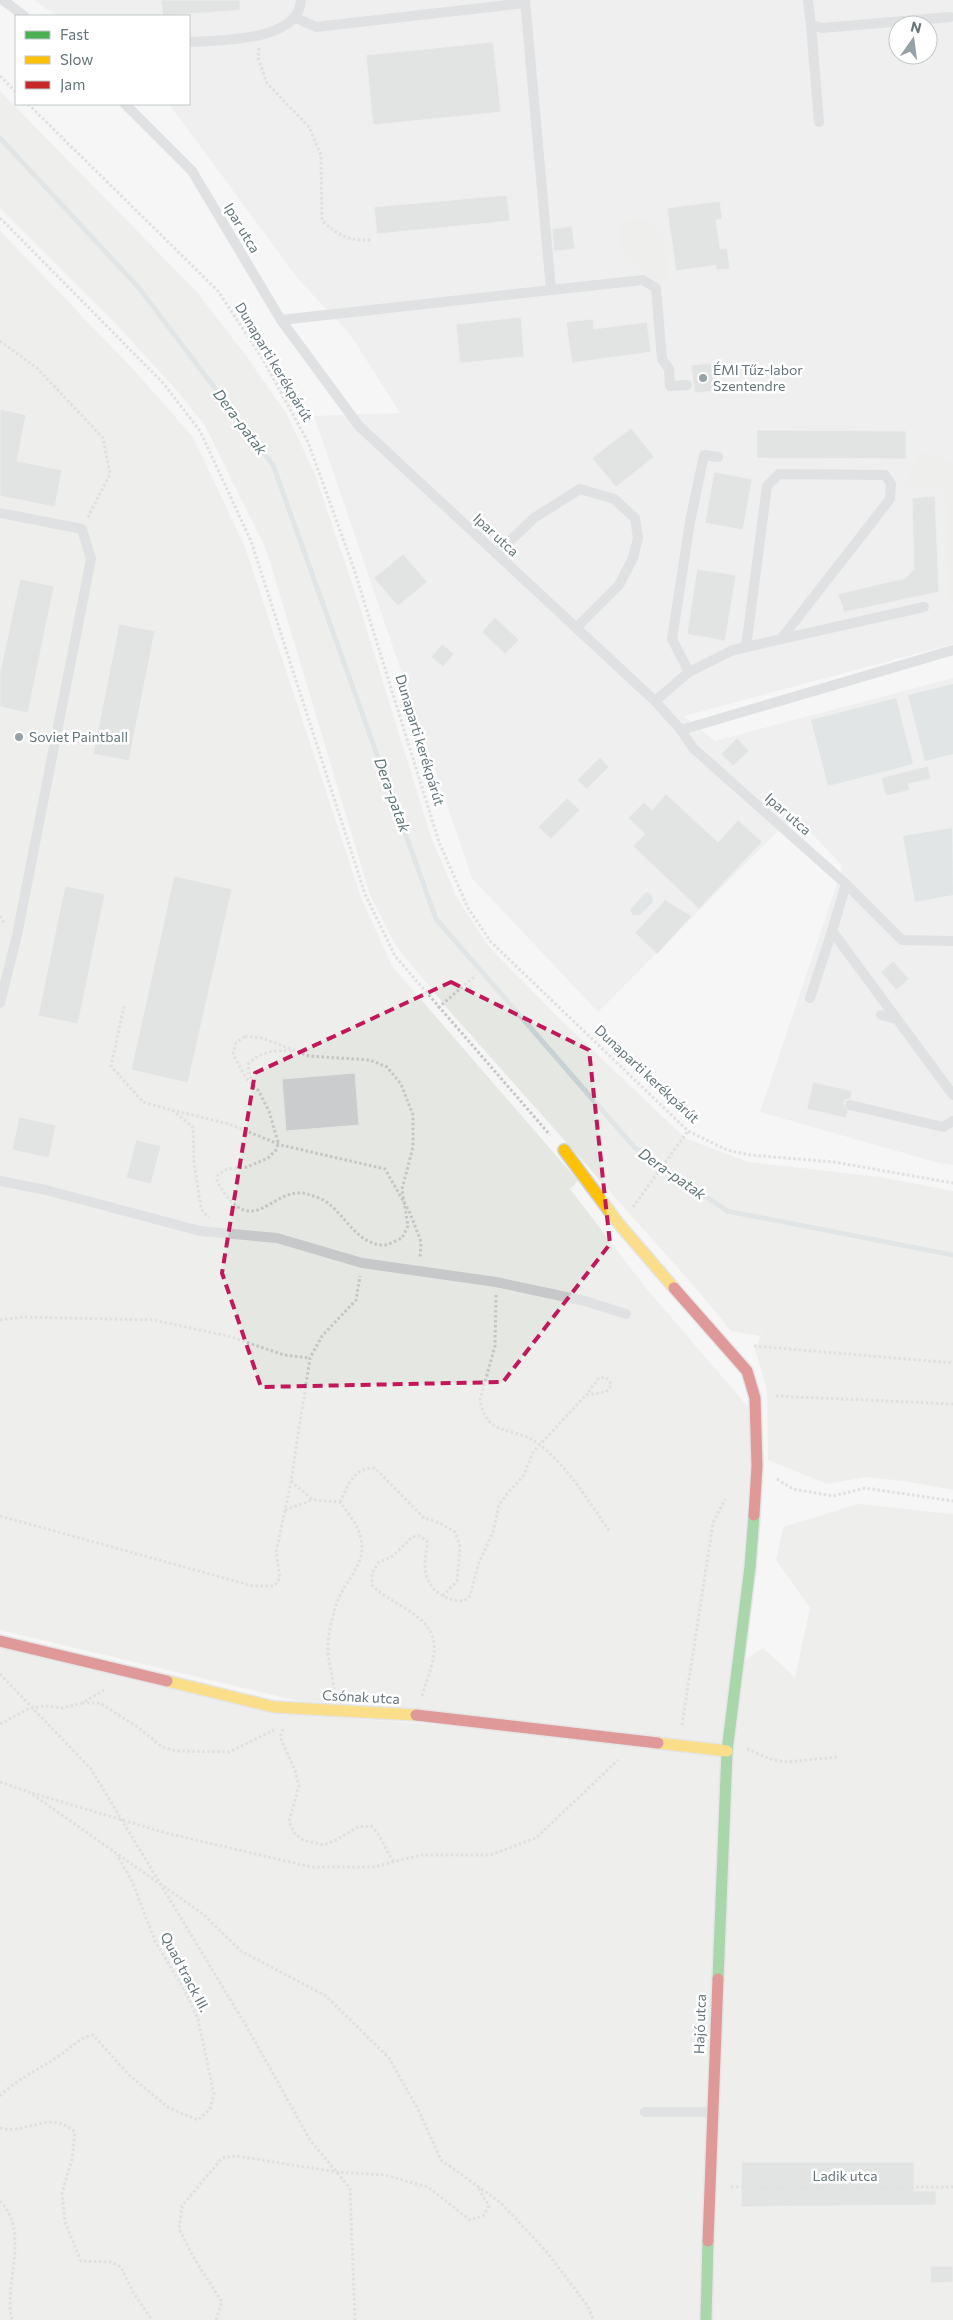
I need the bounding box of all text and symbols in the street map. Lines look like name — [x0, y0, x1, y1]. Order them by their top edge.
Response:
legend — [15, 15, 190, 105]
north arrow — [888, 15, 938, 65]
text: N — [909, 17, 923, 36]
text: Fast — [60, 25, 89, 43]
text: Slow — [60, 50, 93, 68]
text: Jam — [60, 75, 85, 93]
street label: Ipar utca — [221, 200, 264, 256]
street label: Dunaparti kerékpárút — [232, 299, 317, 425]
place label: ÉMI Tűz-labor Szentendre — [713, 361, 803, 394]
marker: ÉMI Tűz-labor Szentendre — [697, 372, 709, 384]
water label: Dera-patak — [210, 385, 272, 459]
street label: Ipar utca — [470, 509, 522, 560]
street label: Dunaparti kerékpárút — [392, 672, 449, 808]
place label: Soviet Paintball — [29, 728, 128, 745]
marker: Soviet Paintball — [13, 731, 25, 743]
water label: Dera-patak — [371, 755, 415, 835]
street label: Ipar utca — [762, 789, 815, 838]
street label: Dunaparti kerékpárút — [592, 1021, 703, 1127]
water label: Dera-patak — [636, 1143, 710, 1203]
street label: Csónak utca — [322, 1686, 400, 1707]
street label: Quad track III. — [157, 1929, 214, 2015]
street label: Hajó utca — [690, 1994, 709, 2054]
street label: Ladik utca — [813, 2167, 878, 2184]

